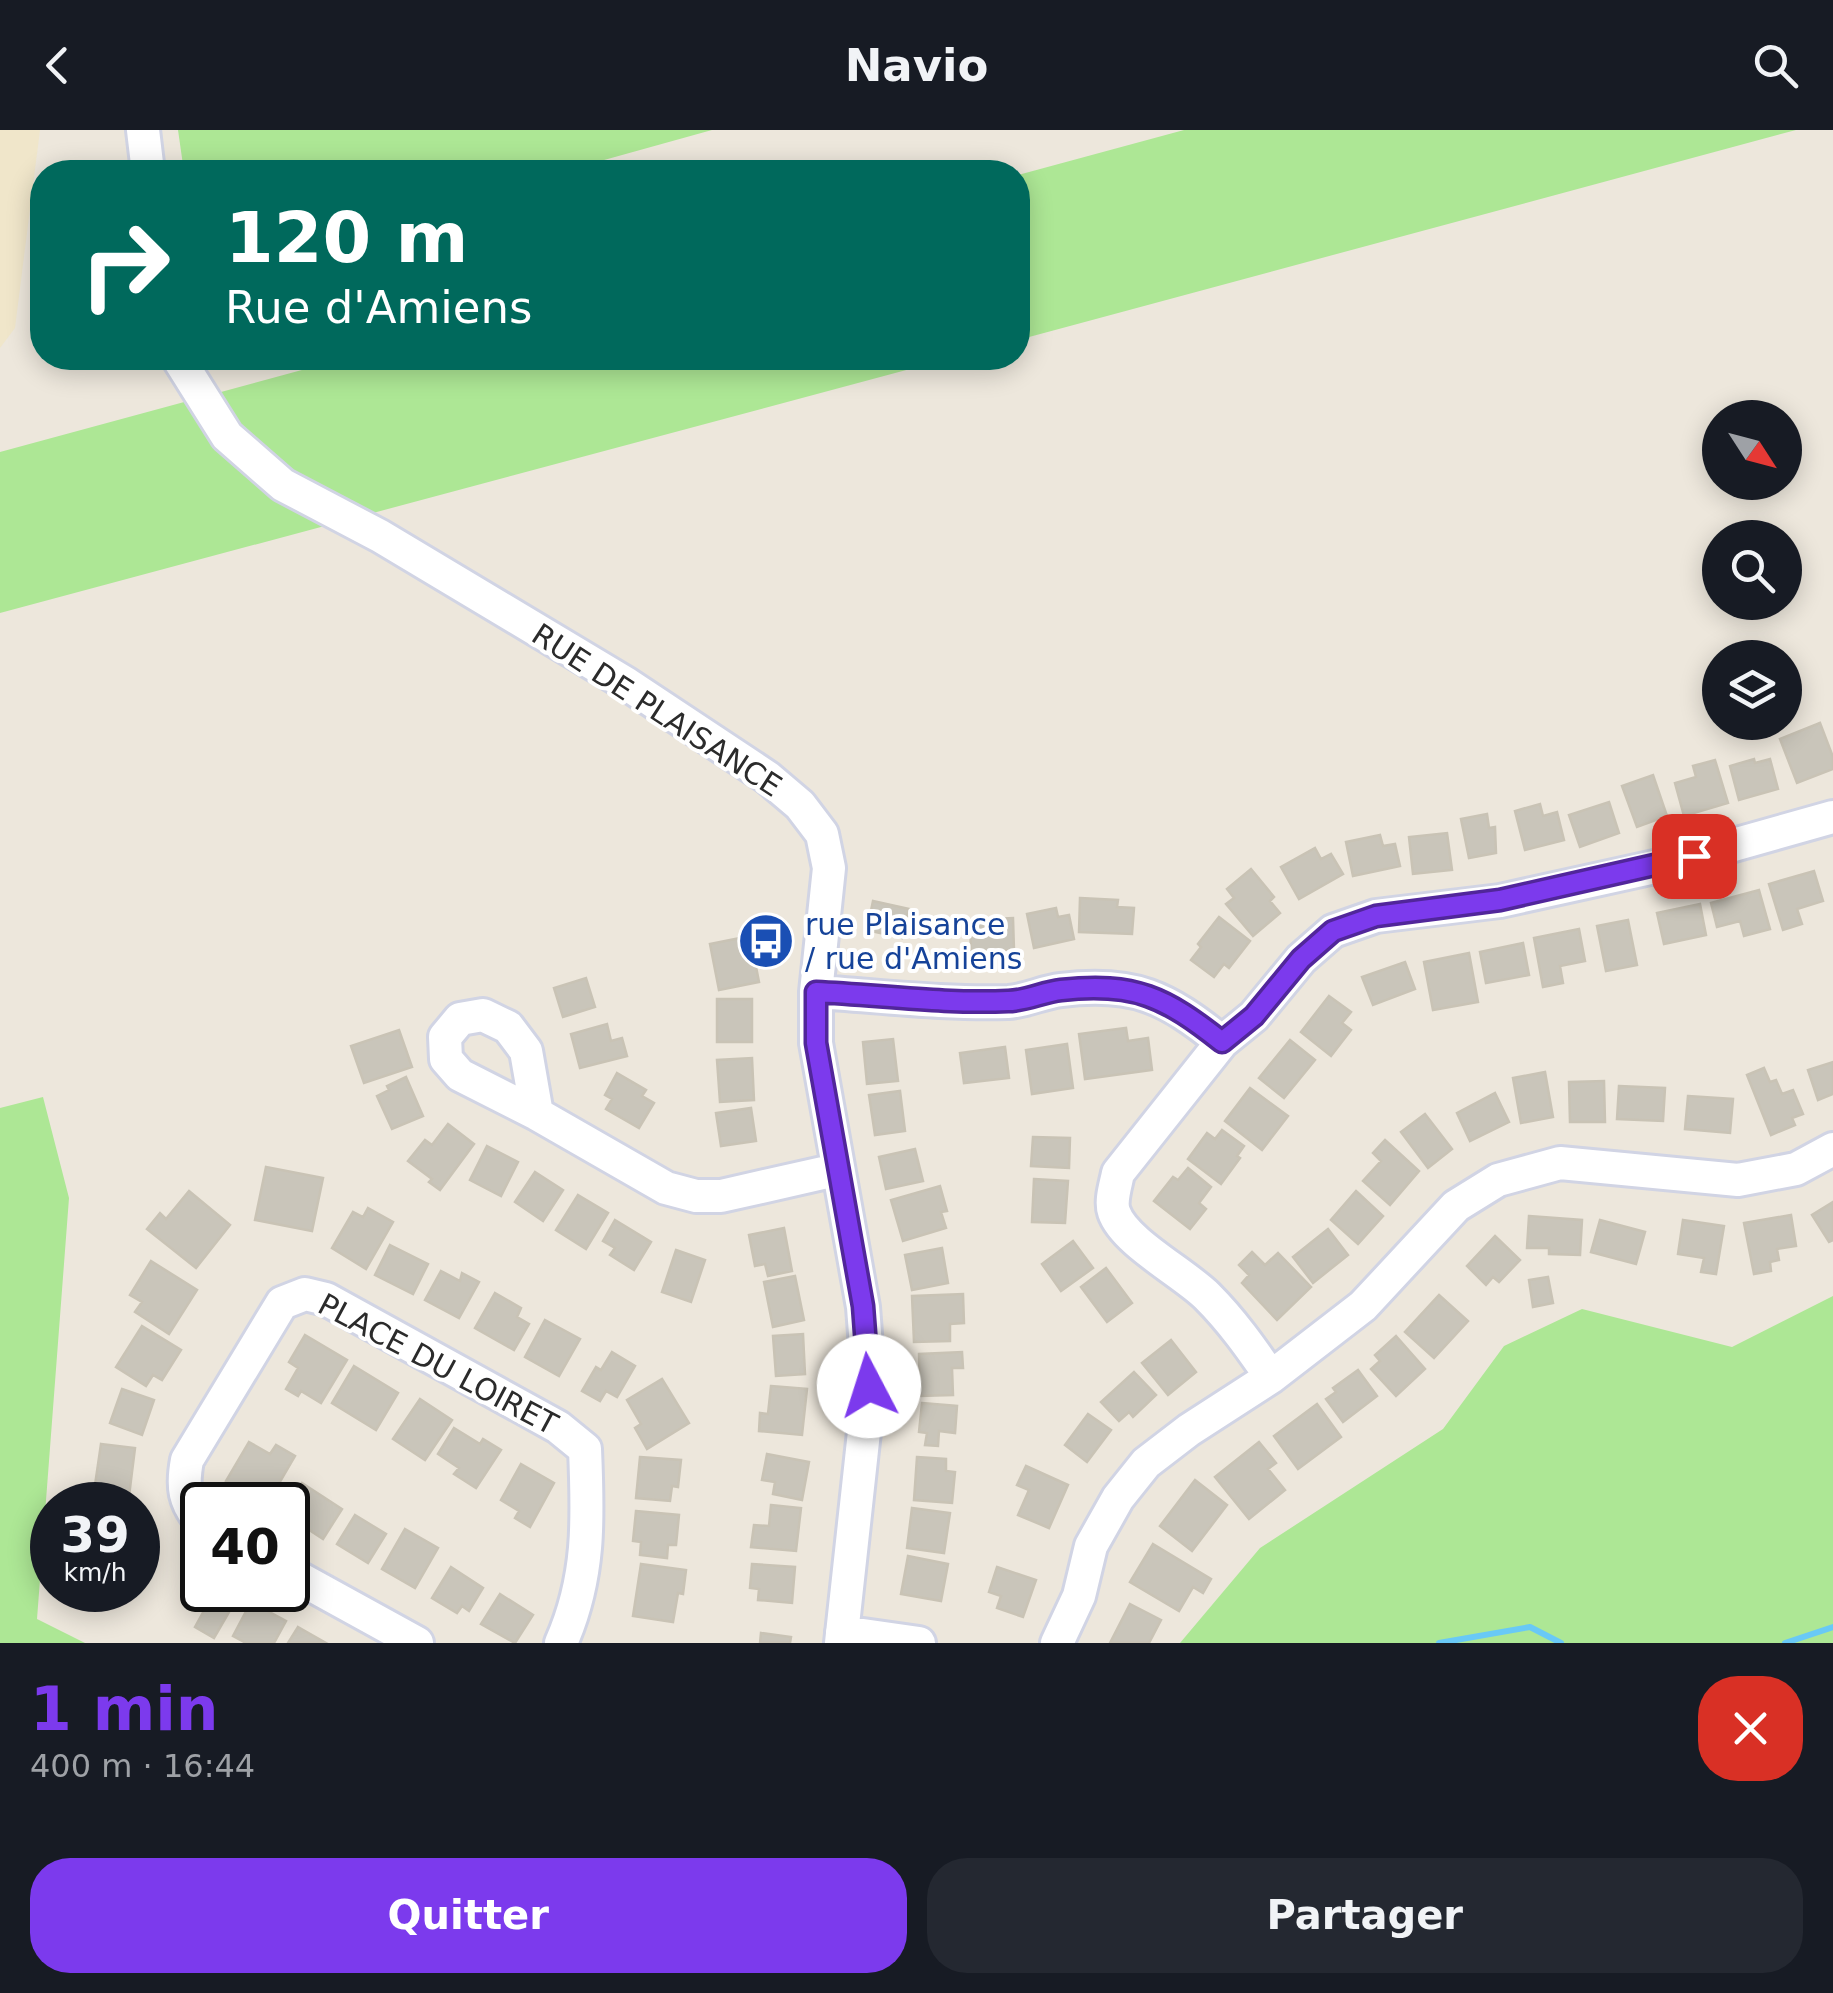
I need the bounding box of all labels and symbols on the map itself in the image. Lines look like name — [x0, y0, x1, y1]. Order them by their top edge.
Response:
north arrow — [1702, 400, 1802, 500]
street label: RUE DE PLAISANCE — [526, 616, 788, 804]
pin — [1652, 814, 1737, 899]
place label: rue Plaisance / rue d'Amiens — [805, 907, 1022, 976]
bus stop icon: rue Plaisance / rue d'Amiens — [736, 911, 796, 971]
street label: PLACE DU LOIRET — [312, 1286, 564, 1442]
position arrow — [817, 1334, 921, 1438]
speed limit sign: 40 — [180, 1482, 310, 1612]

